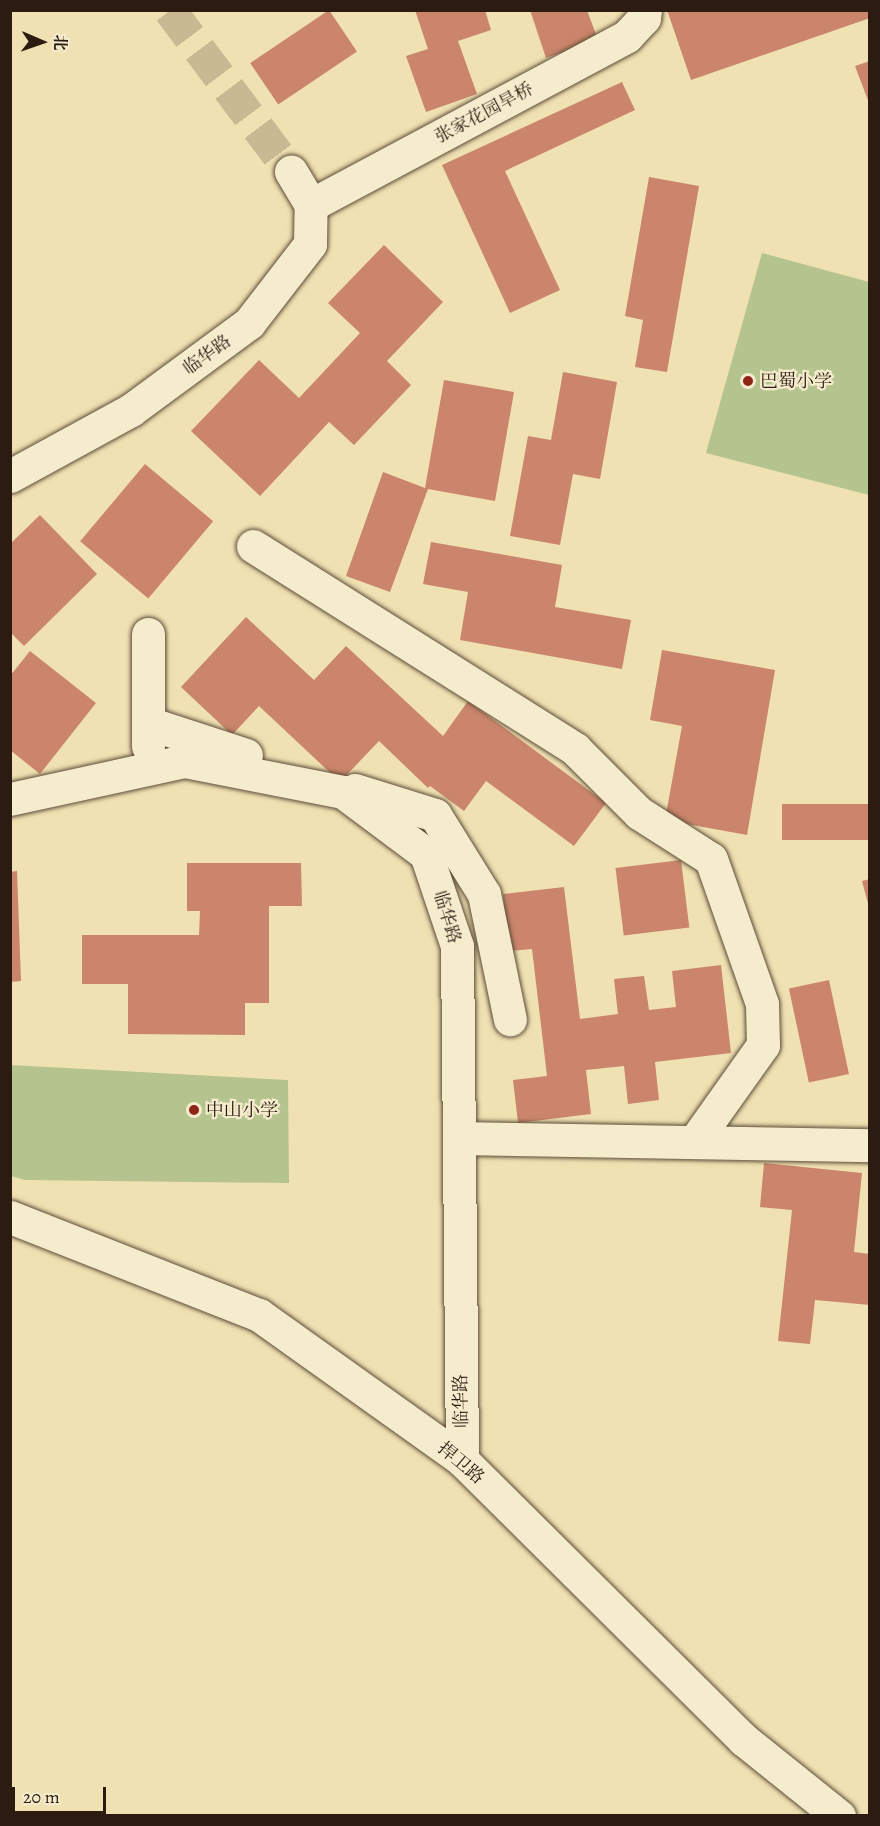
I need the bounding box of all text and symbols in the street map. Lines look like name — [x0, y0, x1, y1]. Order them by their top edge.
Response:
north arrow — [12, 12, 72, 72]
text: 北 — [49, 34, 71, 51]
street label: 张家花园旱桥 — [431, 78, 537, 148]
street label: 临华路 — [179, 330, 235, 380]
place label: 巴蜀小学 — [760, 370, 832, 392]
marker: 巴蜀小学 — [741, 374, 755, 388]
street label: 临华路 — [429, 888, 465, 946]
place label: 中山小学 — [206, 1099, 278, 1121]
marker: 中山小学 — [187, 1103, 201, 1117]
street label: 临华路 — [450, 1374, 472, 1428]
street label: 捍卫路 — [433, 1437, 489, 1489]
scale bar — [15, 1775, 110, 1813]
text: 20 m — [23, 1785, 60, 1809]

